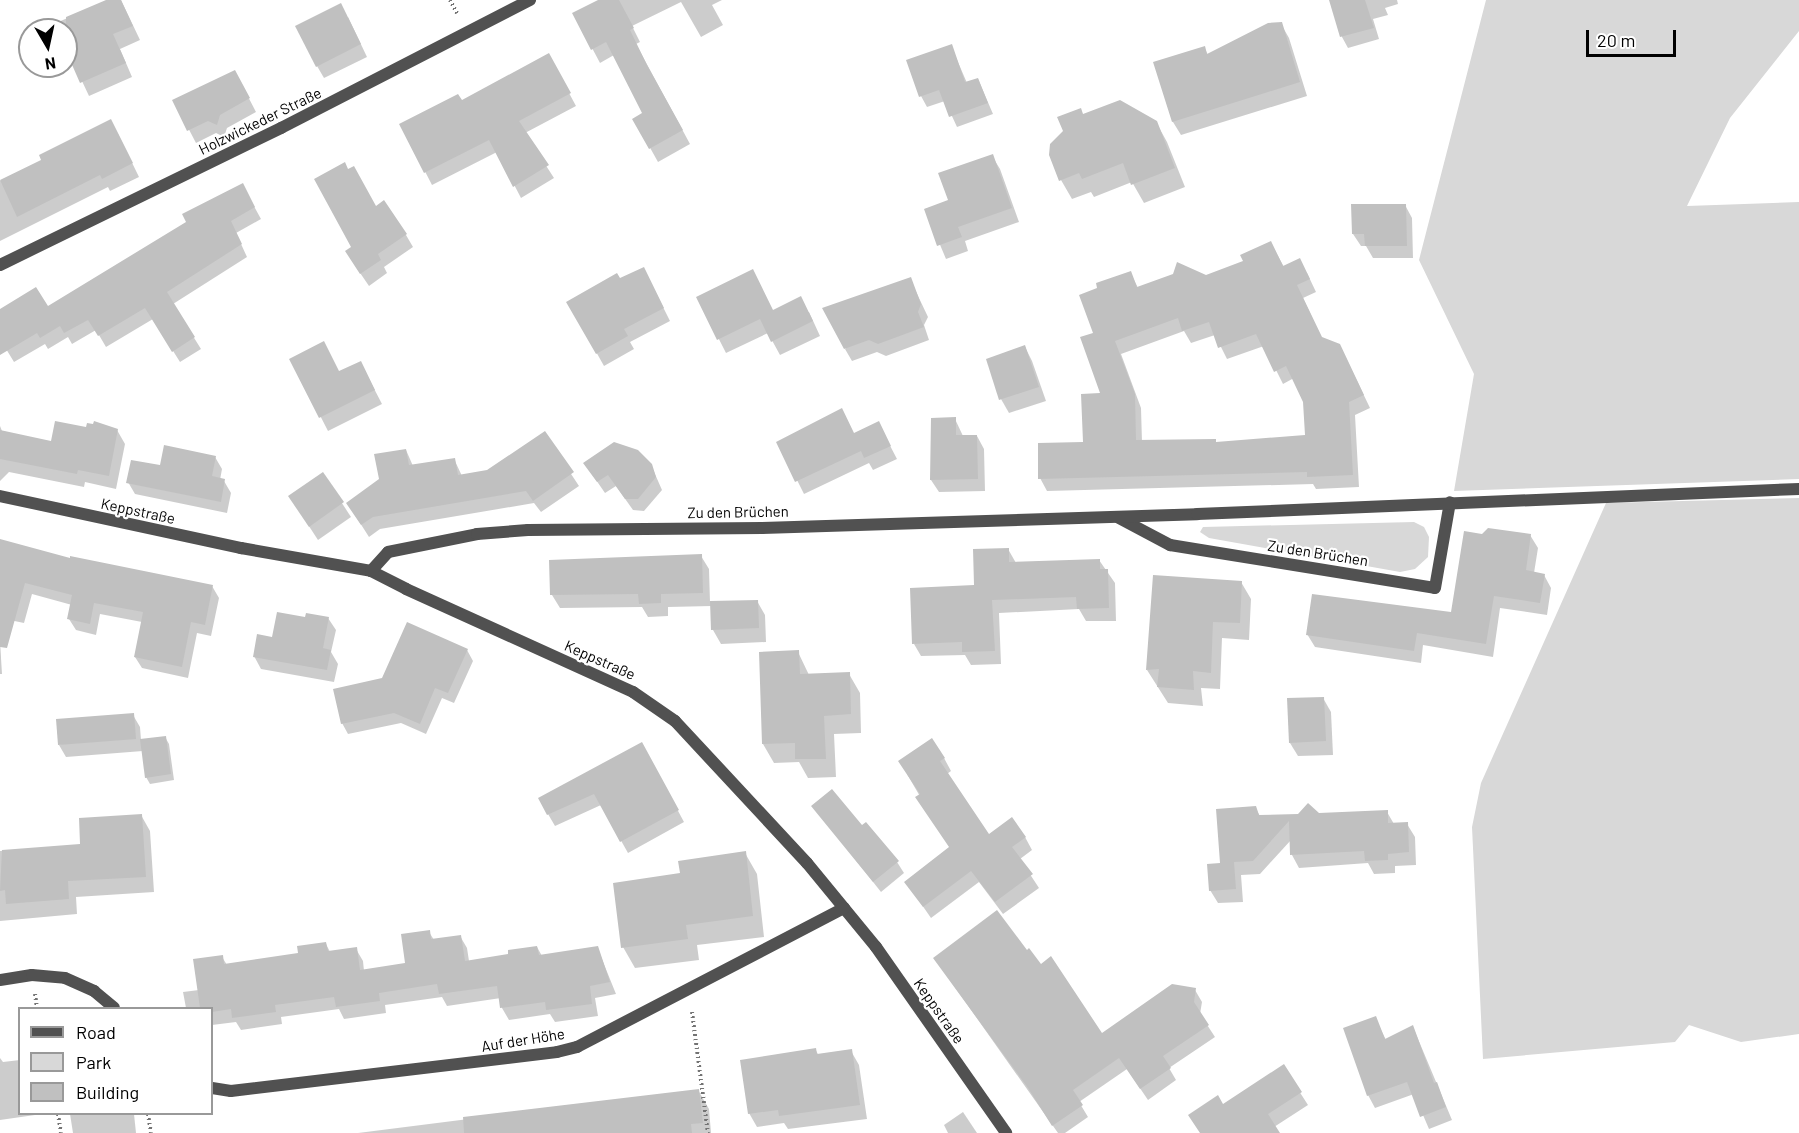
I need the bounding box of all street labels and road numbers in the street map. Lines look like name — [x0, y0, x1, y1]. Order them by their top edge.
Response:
street label: Holzwickeder Straße — [196, 84, 324, 158]
street label: Keppstraße — [99, 494, 177, 528]
street label: Zu den Brüchen — [687, 502, 789, 522]
street label: Zu den Brüchen — [1267, 536, 1369, 570]
street label: Keppstraße — [562, 636, 638, 684]
street label: Keppstraße — [910, 975, 968, 1047]
street label: Auf der Höhe — [480, 1025, 566, 1055]

